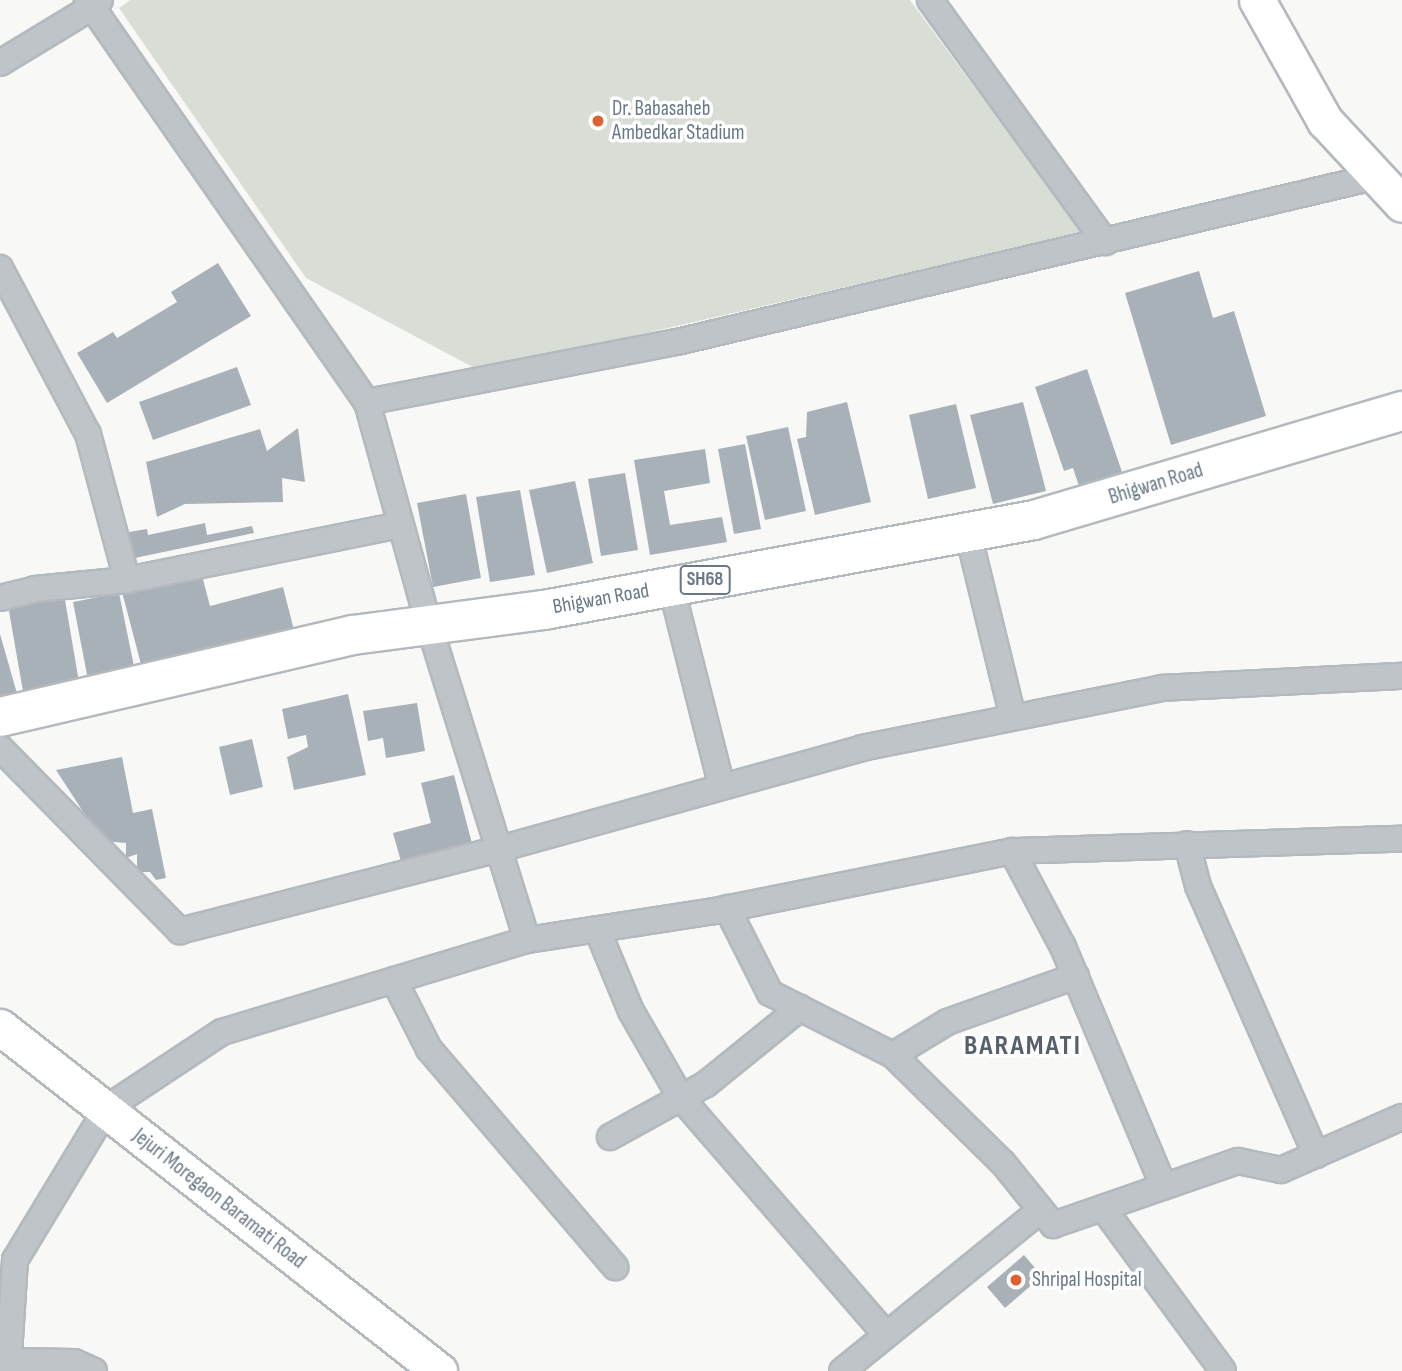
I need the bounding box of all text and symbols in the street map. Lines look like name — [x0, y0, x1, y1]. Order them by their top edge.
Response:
place label: Dr. Babasaheb Ambedkar Stadium — [612, 96, 745, 146]
marker: Dr. Babasaheb Ambedkar Stadium — [590, 113, 606, 129]
street label: Bhigwan Road — [1106, 458, 1206, 510]
road number: SH68 — [679, 565, 731, 596]
street label: Bhigwan Road — [551, 578, 651, 620]
district label: BARAMATI — [965, 1029, 1081, 1063]
street label: Jejuri Moregaon Baramati Road — [127, 1124, 311, 1274]
place label: Shripal Hospital — [1032, 1267, 1142, 1293]
marker: Shripal Hospital — [1006, 1270, 1026, 1290]

